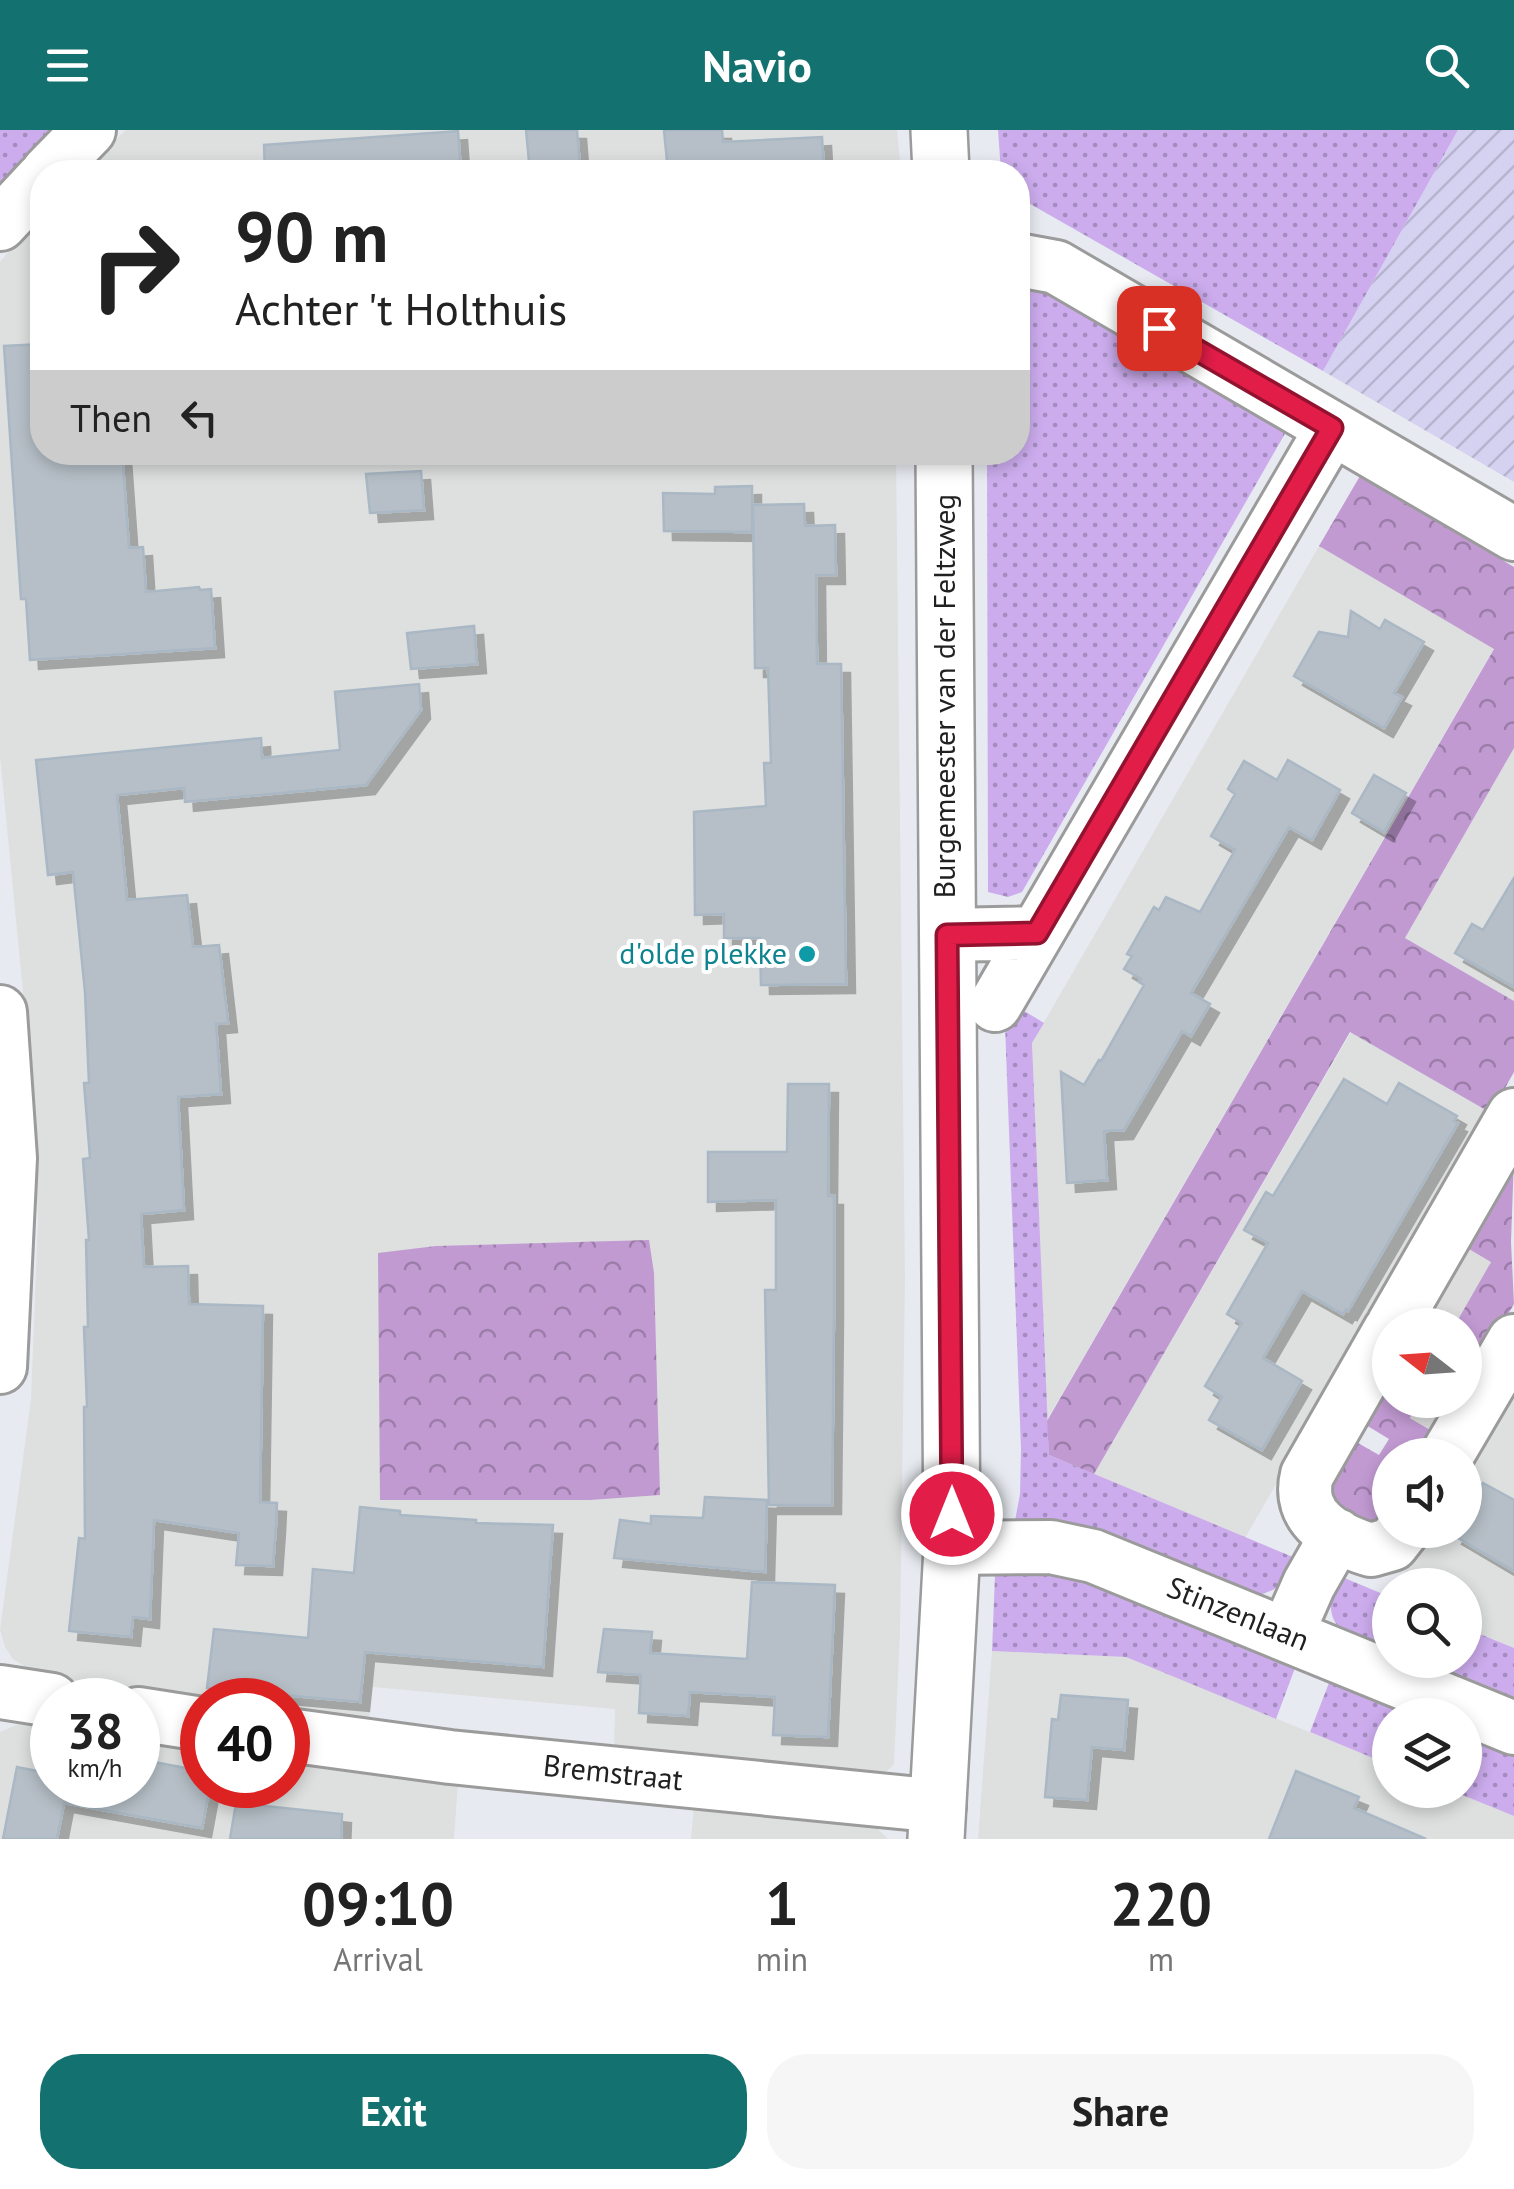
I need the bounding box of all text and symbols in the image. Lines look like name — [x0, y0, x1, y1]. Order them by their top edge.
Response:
text: Navio — [702, 36, 812, 94]
icon: menu — [40, 38, 95, 93]
icon: search — [1419, 38, 1474, 93]
text: 90 m — [235, 191, 388, 281]
icon: right — [70, 200, 200, 330]
text: Achter 't Holthuis — [235, 279, 567, 337]
pin — [1117, 286, 1202, 371]
icon: arrive — [1132, 301, 1187, 356]
icon: left — [172, 390, 227, 445]
text: Then — [70, 393, 152, 442]
street label: Burgemeester van der Feltzweg — [924, 494, 963, 898]
place label: d'olde plekke — [619, 933, 787, 972]
marker: d'olde plekke — [796, 943, 818, 965]
north arrow — [1372, 1308, 1482, 1418]
map controls — [1372, 1308, 1482, 1808]
button: sound — [1372, 1438, 1482, 1548]
position arrow — [900, 1462, 1004, 1566]
street label: Stinzenlaan — [1162, 1566, 1315, 1659]
button: search — [1372, 1568, 1482, 1678]
speed limit sign: 40 — [180, 1678, 310, 1808]
text: 38 — [67, 1698, 123, 1763]
button: layers — [1372, 1698, 1482, 1808]
street label: Bremstraat — [541, 1745, 685, 1798]
text: km/h — [68, 1752, 122, 1784]
text: 09:10 — [302, 1864, 454, 1942]
text: 1 — [765, 1864, 799, 1942]
text: 220 — [1110, 1864, 1212, 1942]
text: Arrival — [333, 1938, 423, 1980]
text: min — [756, 1938, 808, 1980]
text: m — [1148, 1938, 1174, 1980]
button: Exit — [40, 2054, 747, 2169]
button: Share — [767, 2054, 1474, 2169]

